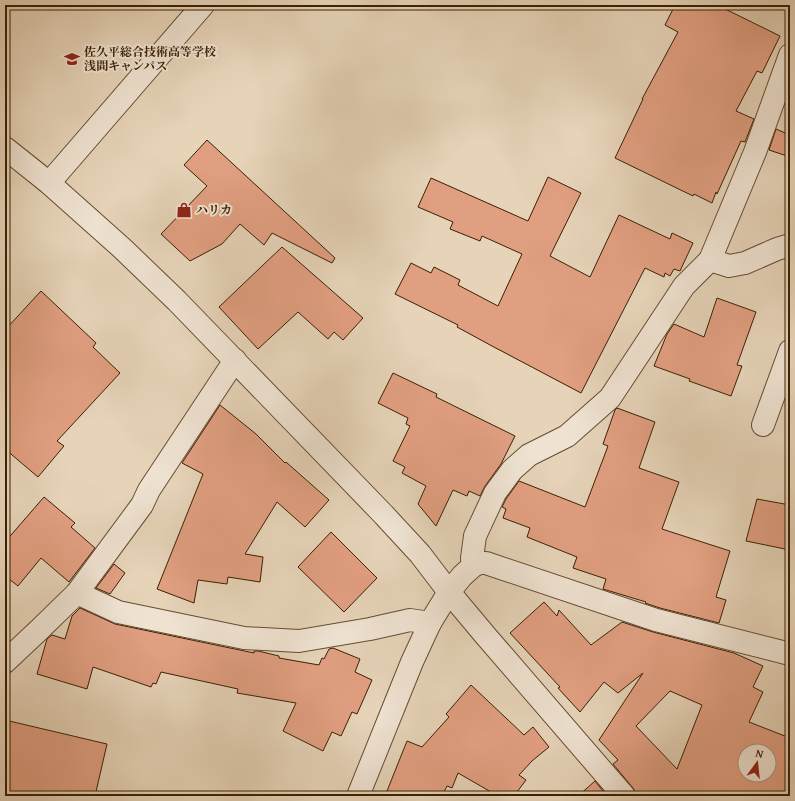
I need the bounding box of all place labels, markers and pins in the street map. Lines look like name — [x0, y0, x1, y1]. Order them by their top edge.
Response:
place label: 佐久平総合技術高等学校 浅間キャンパス — [84, 43, 216, 74]
school or university icon: 佐久平総合技術高等学校 浅間キャンパス — [63, 50, 81, 68]
shop icon: ハリカ — [175, 201, 193, 219]
place label: ハリカ — [196, 201, 232, 218]

